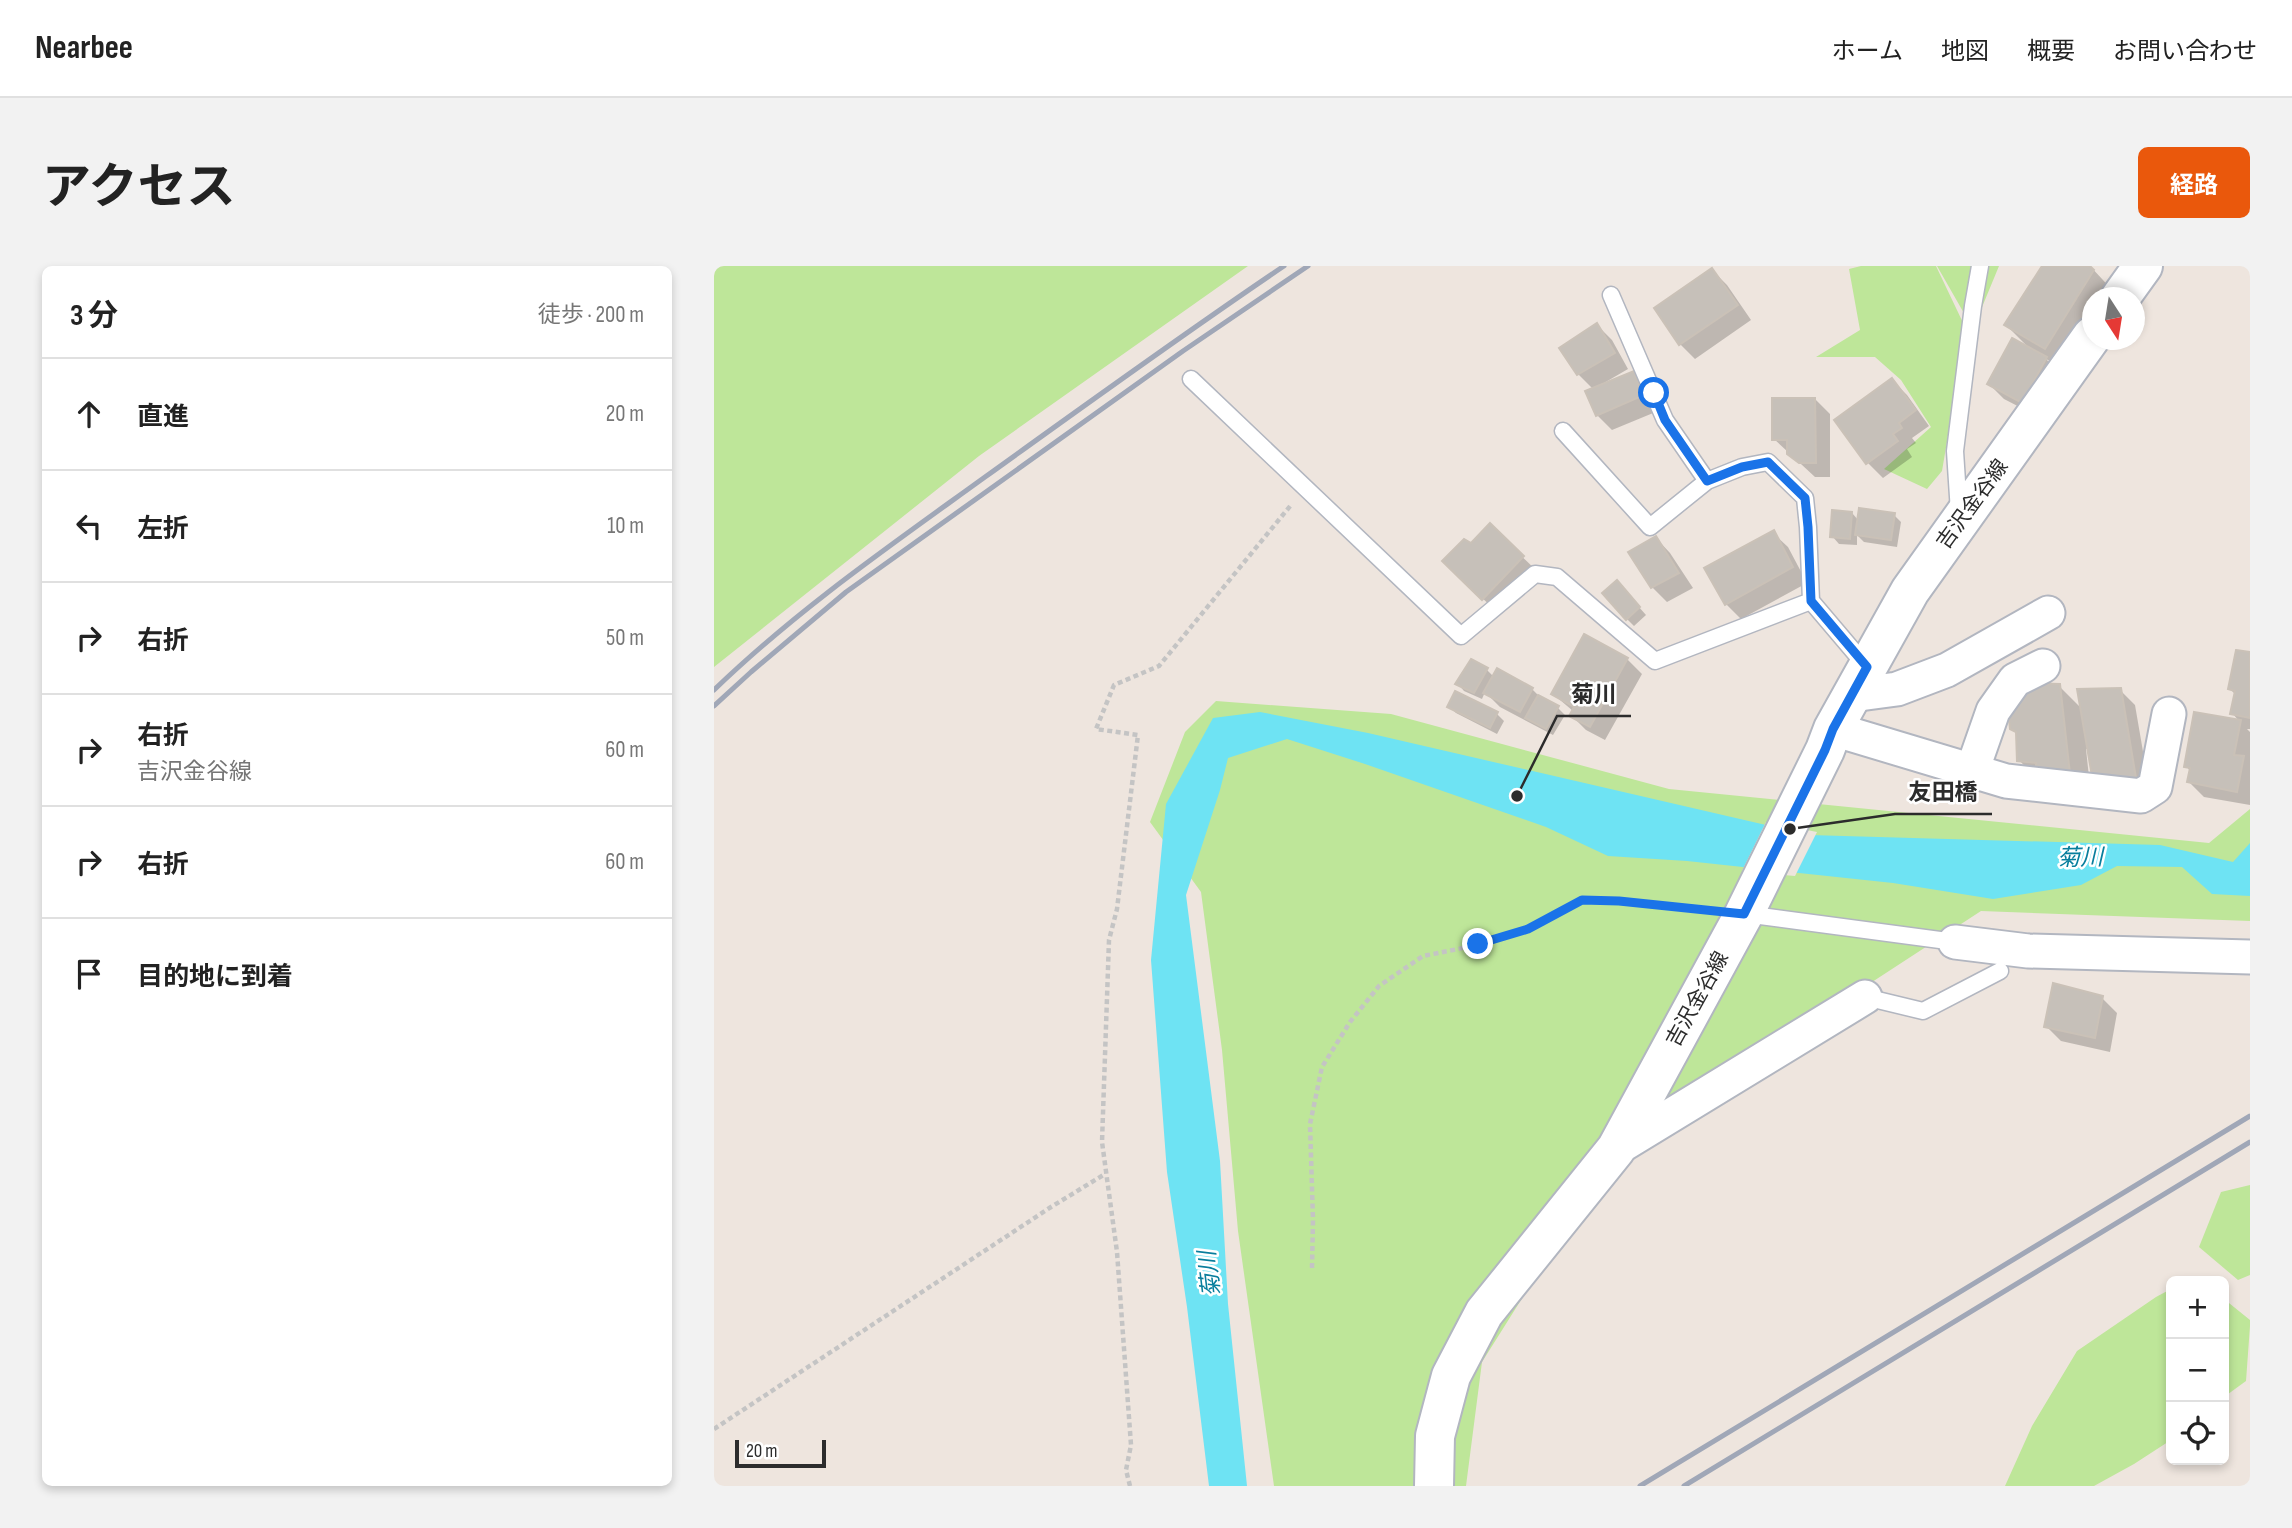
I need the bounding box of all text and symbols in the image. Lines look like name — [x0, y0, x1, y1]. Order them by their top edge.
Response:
text: Nearbee — [35, 28, 133, 68]
text: ホーム — [1832, 37, 1903, 66]
text: 地図 — [1941, 37, 1989, 66]
text: 概要 — [2027, 37, 2075, 66]
text: お問い合わせ — [2113, 37, 2257, 66]
button: 経路 — [2138, 147, 2250, 218]
text: アクセス — [42, 159, 236, 218]
north arrow — [2082, 287, 2145, 350]
text: 3 分 — [70, 298, 118, 334]
text: 徒歩 · 200 m — [538, 301, 644, 329]
route start — [1638, 377, 1669, 408]
icon: ahead — [70, 395, 108, 433]
text: 20 m — [606, 400, 644, 428]
text: 直進 — [137, 402, 189, 433]
street label: 吉沢金谷線 — [1931, 454, 2013, 554]
icon: left — [70, 507, 108, 545]
text: 10 m — [607, 512, 644, 540]
text: 左折 — [137, 514, 189, 545]
icon: right — [70, 619, 108, 657]
text: 50 m — [606, 624, 644, 652]
text: 右折 — [137, 626, 189, 657]
callout: 菊川 — [1557, 672, 1631, 716]
text: 菊川 — [1571, 681, 1617, 709]
text: 右折 — [137, 721, 189, 752]
icon: right — [70, 731, 108, 769]
text: 60 m — [605, 736, 644, 764]
text: 吉沢金谷線 — [137, 758, 252, 786]
callout: 友田橋 — [1895, 770, 1992, 814]
text: 友田橋 — [1909, 779, 1978, 807]
icon: right — [70, 843, 108, 881]
water label: 菊川 — [2057, 844, 2106, 872]
text: 60 m — [605, 848, 644, 876]
text: 右折 — [137, 850, 189, 881]
route end — [1462, 928, 1493, 959]
street label: 吉沢金谷線 — [1661, 947, 1734, 1051]
icon: arrive — [70, 955, 108, 993]
text: 目的地に到着 — [137, 962, 293, 993]
water label: 菊川 — [1193, 1246, 1227, 1298]
map controls — [2166, 1276, 2229, 1465]
button: + — [2166, 1276, 2229, 1339]
button: − — [2166, 1339, 2229, 1402]
button: locate — [2166, 1402, 2229, 1465]
scale bar — [735, 1437, 826, 1469]
text: 20 m — [746, 1440, 778, 1463]

